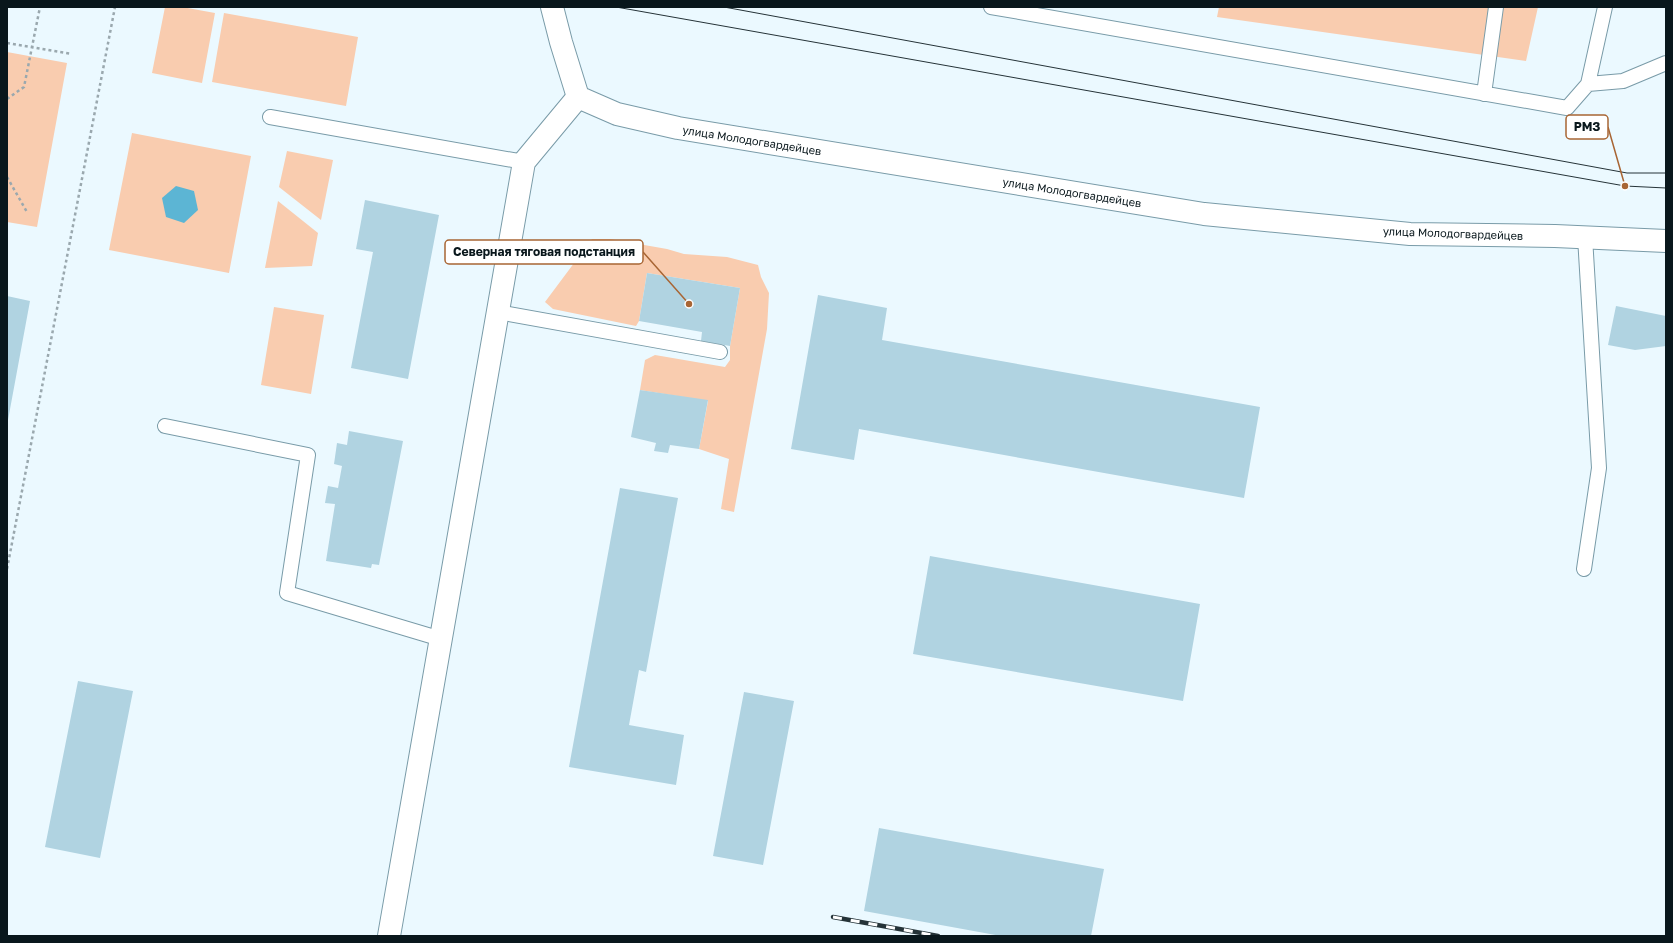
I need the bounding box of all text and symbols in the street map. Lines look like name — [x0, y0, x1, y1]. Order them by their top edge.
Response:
callout: РМЗ — [1566, 115, 1608, 139]
text: РМЗ — [1574, 119, 1600, 134]
street label: улица Молодогвардейцев — [682, 123, 822, 157]
street label: улица Молодогвардейцев — [1002, 175, 1142, 209]
street label: улица Молодогвардейцев — [1383, 224, 1523, 242]
callout: Северная тяговая подстанция — [445, 240, 643, 264]
text: Северная тяговая подстанция — [453, 244, 635, 259]

